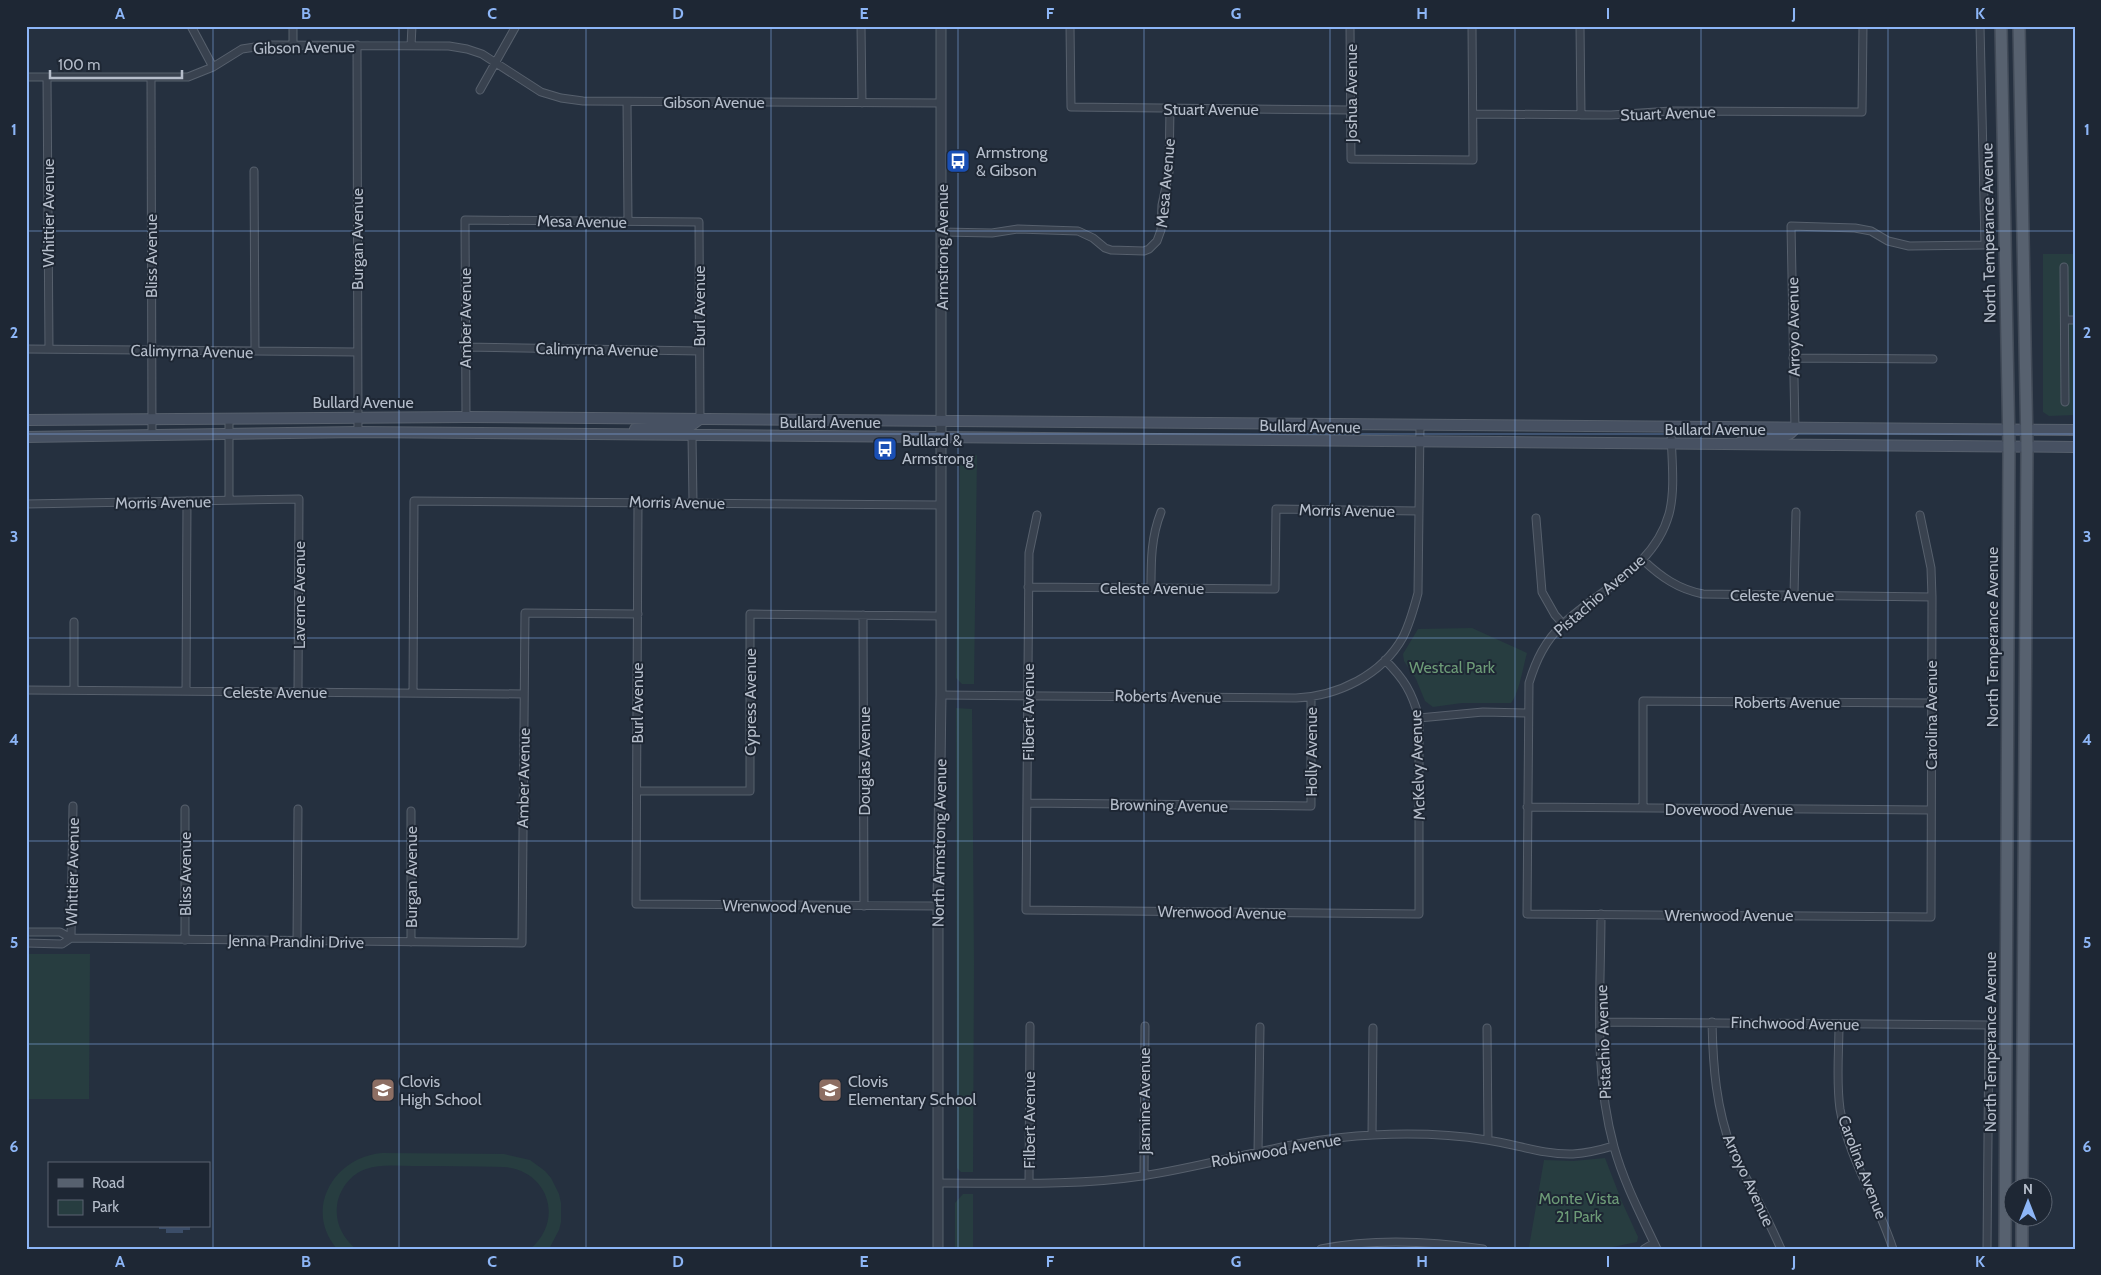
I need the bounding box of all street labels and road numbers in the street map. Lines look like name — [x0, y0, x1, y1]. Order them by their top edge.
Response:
street label: Gibson Avenue — [253, 37, 355, 58]
street label: Joshua Avenue — [1342, 44, 1361, 143]
street label: Gibson Avenue — [663, 93, 765, 112]
street label: Stuart Avenue — [1163, 100, 1259, 119]
street label: Stuart Avenue — [1620, 102, 1716, 125]
street label: Mesa Avenue — [1152, 138, 1179, 229]
street label: North Temperance Avenue — [1977, 143, 2000, 323]
street label: Whittier Avenue — [39, 159, 58, 267]
street label: Armstrong Avenue — [933, 184, 952, 310]
street label: Burgan Avenue — [348, 188, 367, 290]
street label: Mesa Avenue — [537, 211, 627, 232]
street label: Bliss Avenue — [142, 214, 161, 298]
street label: Burl Avenue — [690, 265, 709, 347]
street label: Amber Avenue — [456, 268, 475, 368]
street label: Arroyo Avenue — [1783, 277, 1804, 377]
street label: Calimyrna Avenue — [536, 339, 658, 360]
street label: Calimyrna Avenue — [131, 341, 253, 362]
street label: Bullard Avenue — [312, 393, 414, 412]
street label: Bullard Avenue — [779, 413, 881, 432]
street label: Bullard Avenue — [1259, 416, 1361, 437]
street label: Bullard Avenue — [1664, 420, 1766, 439]
street label: Morris Avenue — [115, 492, 211, 513]
street label: Morris Avenue — [629, 492, 725, 513]
street label: Morris Avenue — [1299, 500, 1395, 521]
street label: Laverne Avenue — [290, 541, 309, 649]
street label: North Temperance Avenue — [1983, 547, 2002, 727]
street label: Pistachio Avenue — [1550, 551, 1649, 640]
street label: Celeste Avenue — [1100, 579, 1204, 598]
street label: Celeste Avenue — [1730, 586, 1834, 605]
street label: Cypress Avenue — [741, 648, 760, 756]
street label: Carolina Avenue — [1922, 660, 1941, 770]
street label: Burl Avenue — [628, 662, 647, 744]
street label: Filbert Avenue — [1019, 663, 1038, 761]
street label: Celeste Avenue — [223, 683, 327, 702]
street label: Roberts Avenue — [1115, 686, 1221, 707]
street label: Roberts Avenue — [1734, 693, 1840, 712]
street label: Douglas Avenue — [855, 706, 874, 816]
street label: Holly Avenue — [1302, 707, 1321, 797]
street label: McKelvy Avenue — [1406, 709, 1429, 821]
street label: Amber Avenue — [513, 728, 534, 828]
street label: North Armstrong Avenue — [929, 759, 950, 927]
street label: Browning Avenue — [1110, 795, 1228, 816]
street label: Dovewood Avenue — [1665, 800, 1793, 819]
street label: Whittier Avenue — [62, 817, 83, 927]
street label: Burgan Avenue — [402, 826, 421, 928]
street label: Bliss Avenue — [176, 832, 195, 916]
street label: Wrenwood Avenue — [722, 896, 852, 917]
street label: Wrenwood Avenue — [1157, 902, 1287, 923]
street label: Wrenwood Avenue — [1665, 906, 1793, 925]
street label: Jenna Prandini Drive — [227, 931, 364, 952]
street label: North Temperance Avenue — [1981, 952, 2000, 1132]
street label: Pistachio Avenue — [1592, 984, 1615, 1100]
street label: Finchwood Avenue — [1730, 1013, 1860, 1034]
street label: Jasmine Avenue — [1135, 1047, 1154, 1156]
street label: Filbert Avenue — [1020, 1071, 1039, 1169]
street label: Carolina Avenue — [1834, 1113, 1891, 1222]
street label: Robinwood Avenue — [1210, 1130, 1343, 1171]
street label: Arroyo Avenue — [1719, 1131, 1778, 1229]

